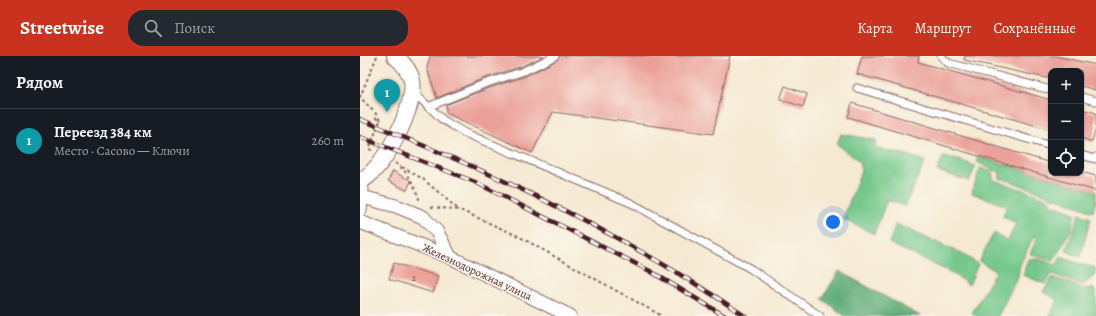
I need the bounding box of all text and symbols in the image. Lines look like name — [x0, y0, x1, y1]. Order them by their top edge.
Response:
search box — [128, 10, 408, 46]
text: Streetwise — [20, 15, 104, 41]
icon: search — [142, 17, 164, 39]
text: Поиск — [174, 18, 215, 38]
text: Карта — [858, 19, 893, 38]
text: Маршрут — [915, 19, 971, 38]
text: Сохранённые — [993, 19, 1076, 38]
map controls — [1048, 68, 1084, 176]
button: + — [1048, 68, 1084, 104]
text: Рядом — [16, 71, 63, 94]
pin: 1 — [374, 79, 400, 112]
button: − — [1048, 104, 1084, 140]
text: Переезд 384 км — [54, 122, 152, 142]
text: 1 — [27, 132, 31, 149]
text: 260 m — [311, 132, 344, 149]
button: locate — [1048, 140, 1084, 176]
text: Место · Сасово — Ключи — [54, 142, 190, 159]
your location — [823, 212, 843, 232]
street label: Железнодорожная улица — [420, 240, 535, 304]
house number: 2 — [412, 272, 417, 284]

